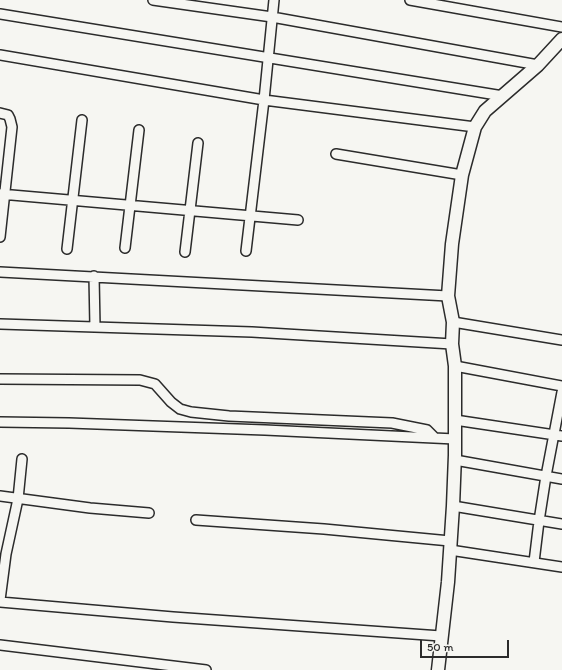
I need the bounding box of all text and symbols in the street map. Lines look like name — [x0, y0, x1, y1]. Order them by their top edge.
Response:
scale bar — [422, 632, 511, 658]
text: 50 m — [427, 640, 453, 654]

